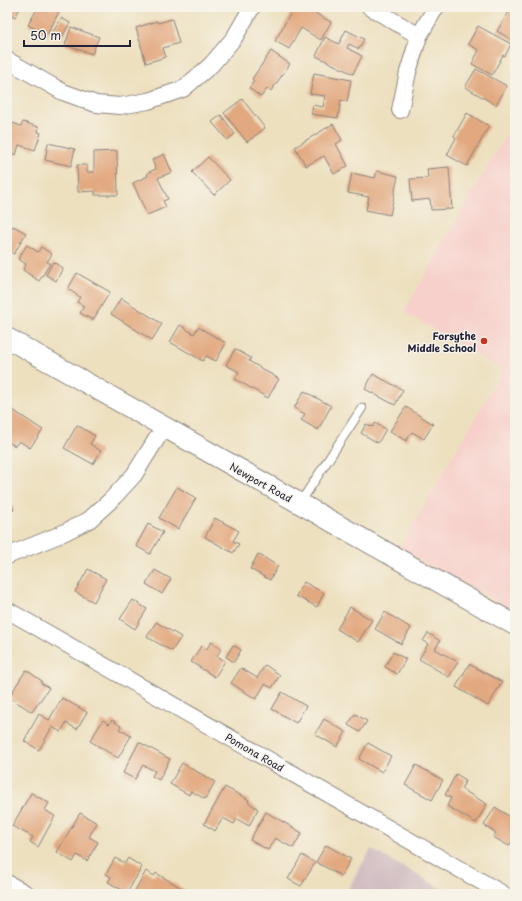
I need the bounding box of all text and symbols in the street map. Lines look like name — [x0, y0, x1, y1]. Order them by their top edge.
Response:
scale bar — [24, 22, 130, 48]
text: 50 m — [30, 26, 61, 44]
place label: Forsythe Middle School — [408, 328, 477, 355]
marker: Forsythe Middle School — [479, 336, 489, 346]
street label: Newport Road — [227, 459, 295, 505]
street label: Pomona Road — [223, 729, 287, 775]

